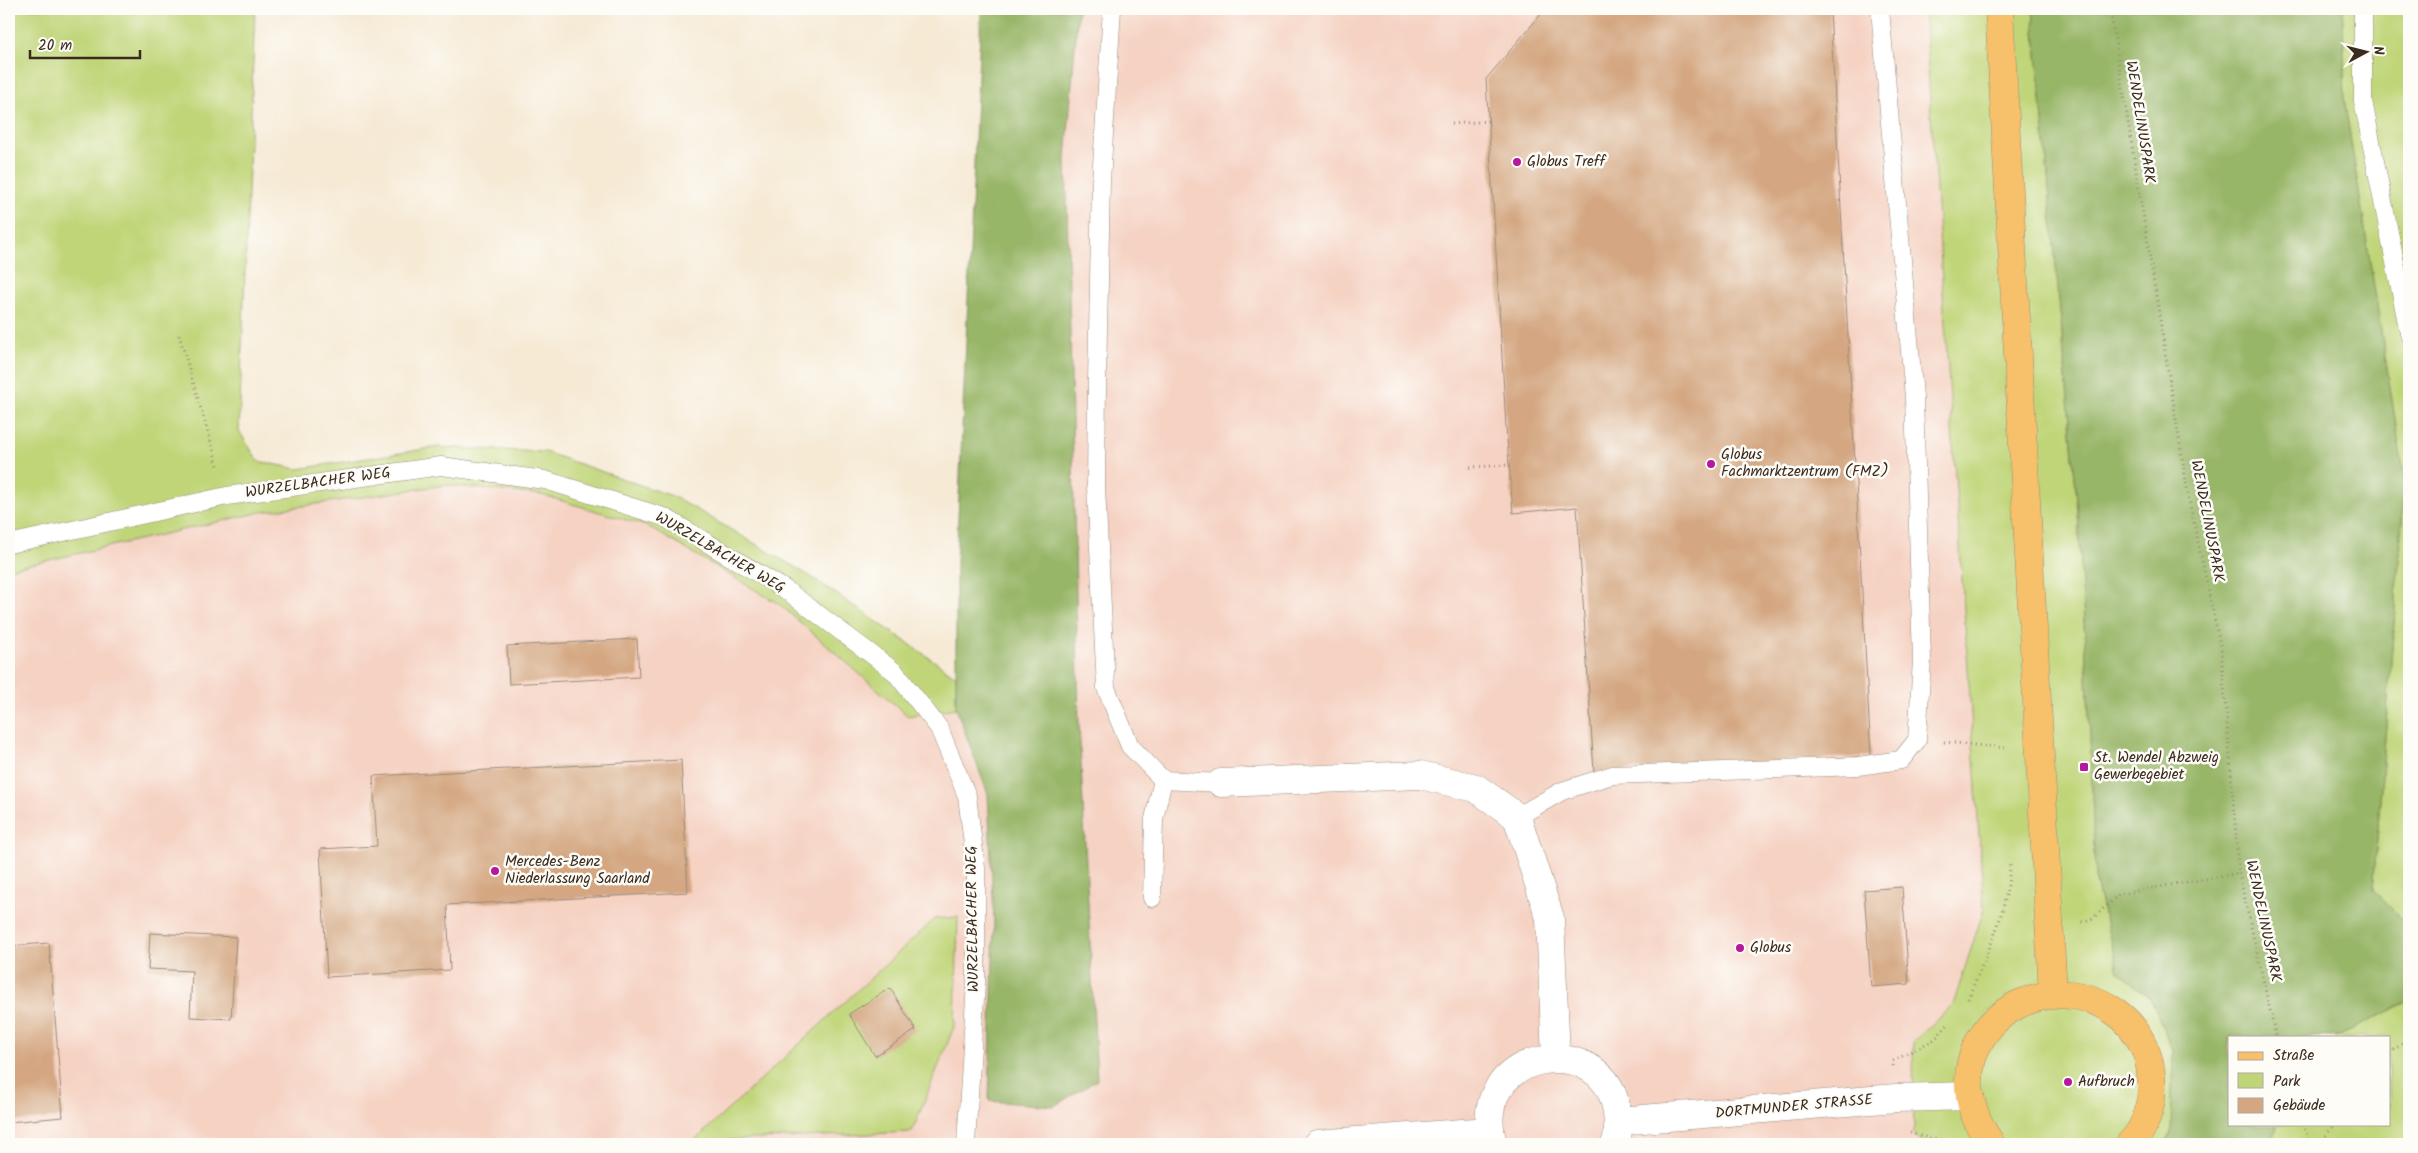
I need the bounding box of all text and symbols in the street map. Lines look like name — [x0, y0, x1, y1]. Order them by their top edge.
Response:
scale bar — [30, 28, 140, 60]
north arrow — [2340, 28, 2390, 78]
text: 20 m — [38, 34, 72, 58]
text: N — [2366, 45, 2389, 56]
street label: WENDELINUSPARK — [2118, 59, 2162, 185]
place label: Globus Treff — [1527, 150, 1607, 174]
marker: Globus Treff — [1511, 156, 1523, 168]
place label: Globus Fachmarktzentrum (FMZ) — [1721, 443, 1888, 484]
marker: Globus Fachmarktzentrum (FMZ) — [1705, 458, 1717, 470]
street label: WENDELINUSPARK — [2183, 458, 2231, 584]
street label: WURZELBACHER WEG — [244, 461, 392, 505]
street label: WURZELBACHER WEG — [650, 506, 790, 600]
place label: St. Wendel Abzweig Gewerbegebiet — [2094, 746, 2219, 787]
marker: St. Wendel Abzweig Gewerbegebiet — [2078, 761, 2090, 773]
street label: WURZELBACHER WEG — [960, 845, 986, 993]
place label: Mercedes-Benz Niederlassung Saarland — [505, 850, 650, 891]
street label: WENDELINUSPARK — [2238, 858, 2288, 984]
marker: Mercedes-Benz Niederlassung Saarland — [489, 865, 501, 877]
place label: Globus — [1750, 936, 1792, 960]
marker: Globus — [1734, 942, 1746, 954]
legend — [2228, 1036, 2390, 1126]
text: Straße — [2273, 1044, 2315, 1068]
place label: Aufbruch — [2078, 1070, 2135, 1094]
text: Park — [2273, 1070, 2301, 1094]
marker: Aufbruch — [2062, 1076, 2074, 1088]
street label: DORTMUNDER STRASSE — [1714, 1088, 1875, 1126]
text: Gebäude — [2273, 1094, 2326, 1118]

